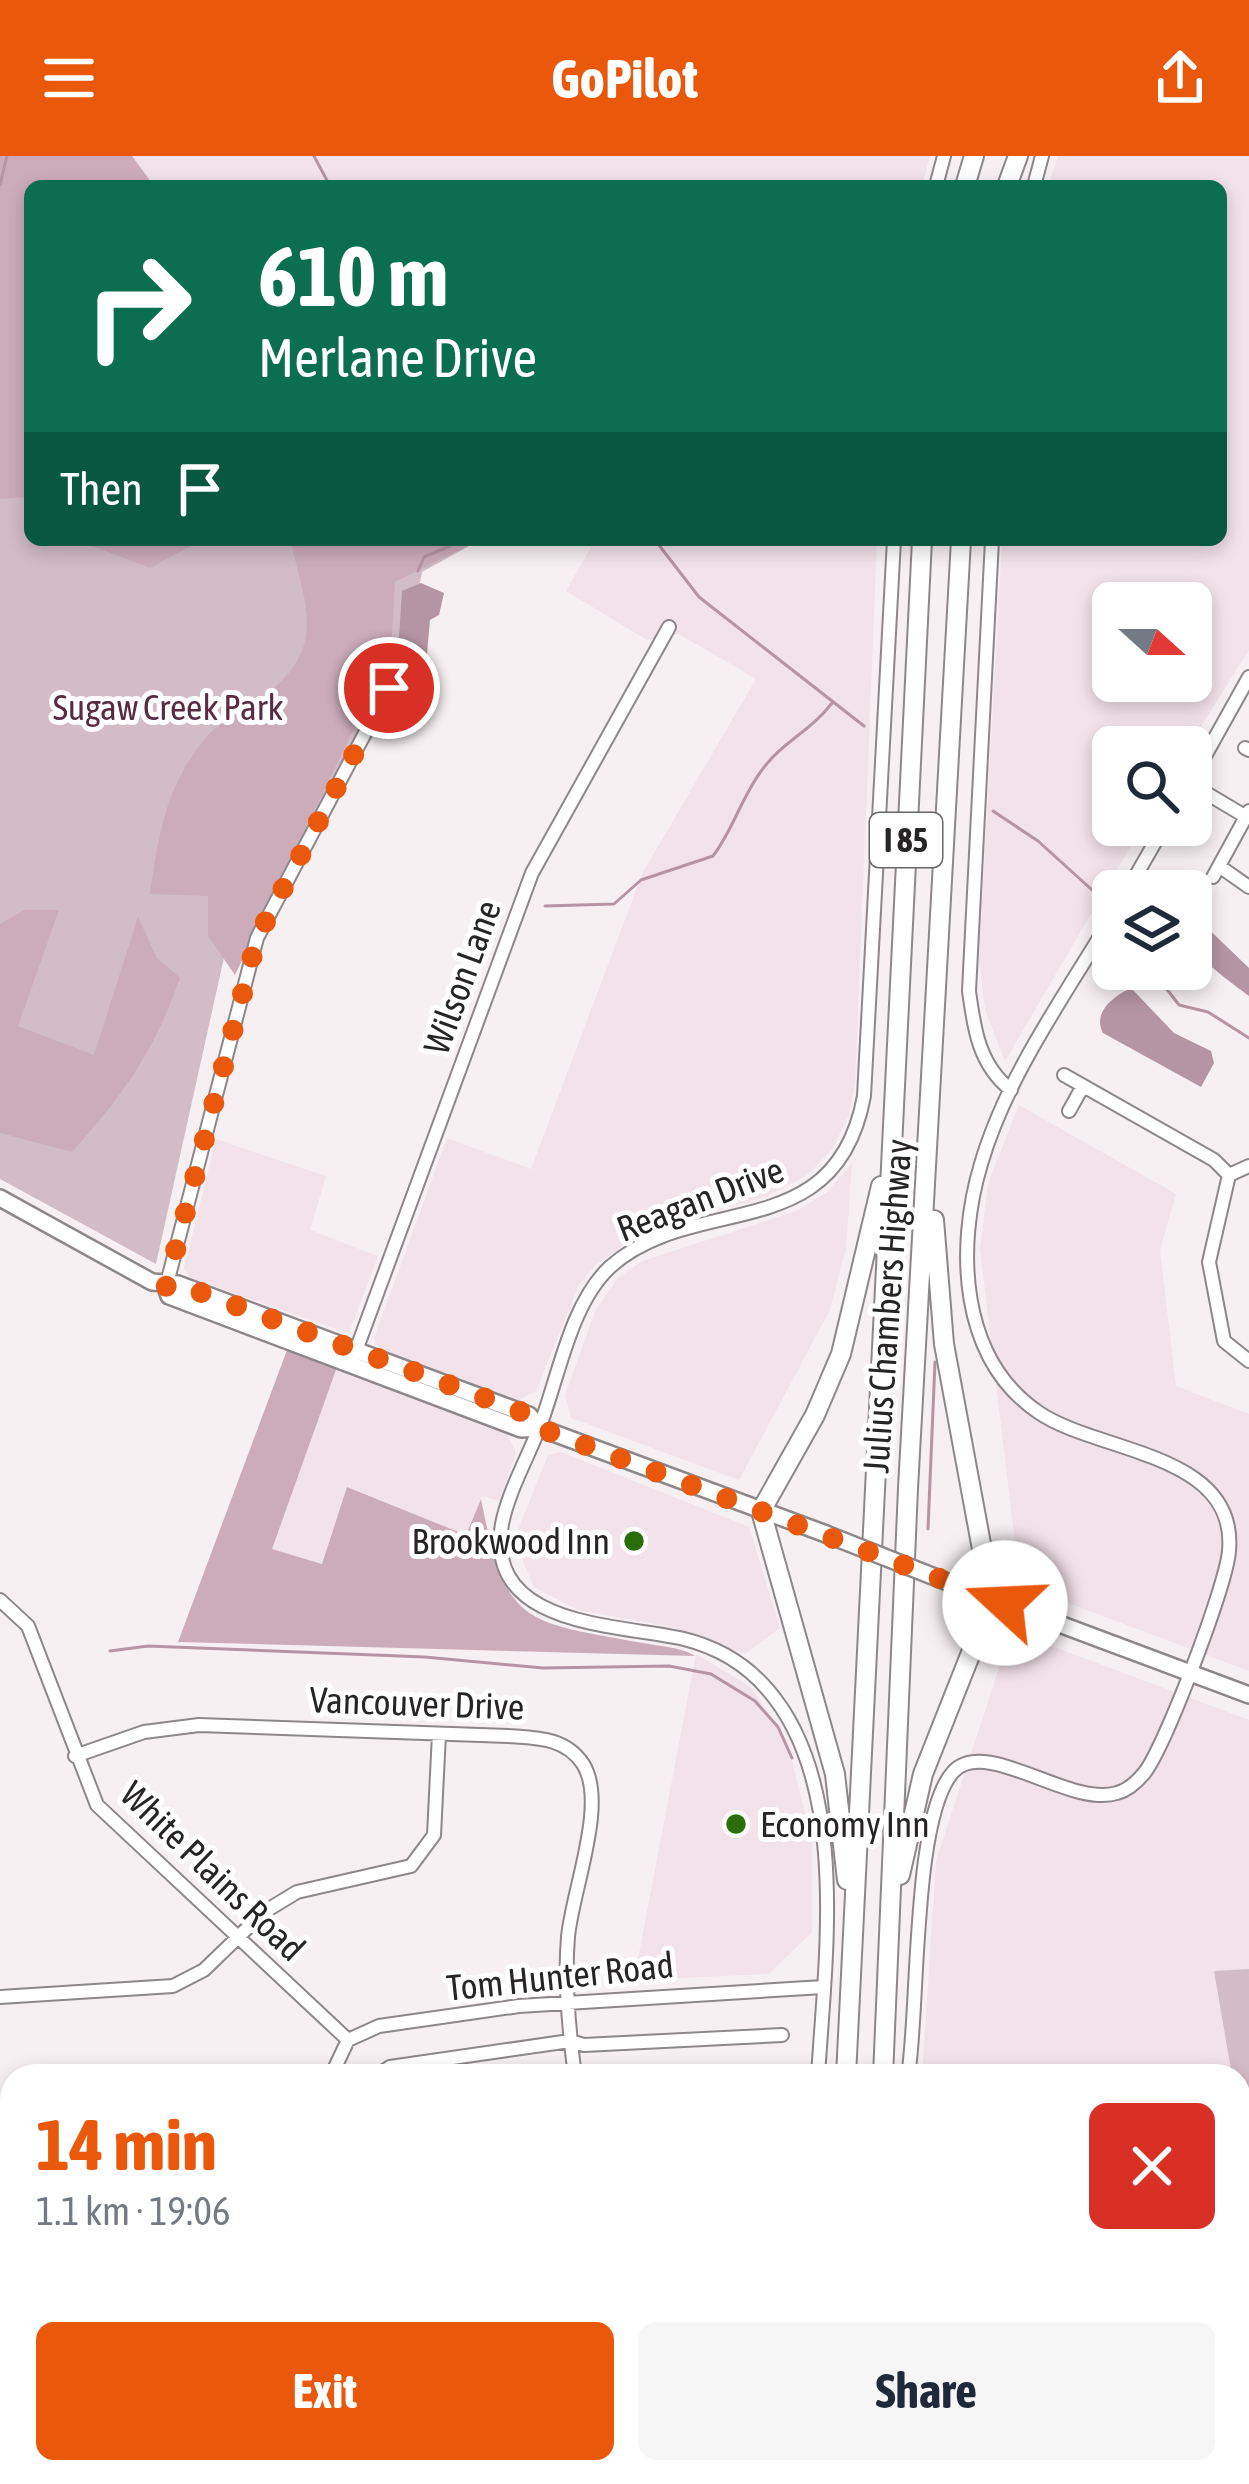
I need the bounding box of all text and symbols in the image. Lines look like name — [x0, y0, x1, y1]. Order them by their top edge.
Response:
icon: menu — [36, 45, 102, 111]
icon: share — [1147, 45, 1213, 111]
text: GoPilot — [551, 48, 698, 109]
icon: right — [60, 228, 216, 384]
text: 610 m — [258, 228, 448, 324]
text: Merlane Drive — [258, 327, 537, 388]
icon: arrive — [167, 456, 233, 522]
text: Then — [60, 463, 143, 515]
north arrow — [1092, 582, 1212, 702]
map controls — [1092, 582, 1212, 990]
pin — [338, 637, 440, 739]
icon: arrive — [356, 655, 422, 721]
park label: Sugaw Creek Park — [53, 686, 283, 728]
button: search — [1092, 726, 1212, 846]
road number: I 85 — [870, 813, 942, 867]
button: layers — [1092, 870, 1212, 990]
street label: Wilson Lane — [415, 894, 509, 1060]
street label: Julius Chambers Highway — [854, 1138, 920, 1474]
street label: Reagan Drive — [611, 1148, 789, 1250]
place label: Brookwood Inn — [412, 1520, 610, 1562]
marker: Brookwood Inn — [621, 1528, 647, 1554]
position arrow — [942, 1540, 1068, 1666]
street label: Vancouver Drive — [309, 1678, 525, 1728]
street label: White Plains Road — [112, 1773, 314, 1969]
place label: Economy Inn — [760, 1803, 930, 1845]
marker: Economy Inn — [723, 1811, 749, 1837]
street label: Tom Hunter Road — [445, 1943, 675, 2009]
text: 14 min — [36, 2103, 217, 2185]
button: close — [1089, 2103, 1215, 2229]
text: 1.1 km · 19:06 — [36, 2189, 230, 2233]
button: Exit — [36, 2322, 614, 2460]
button: Share — [638, 2322, 1215, 2460]

